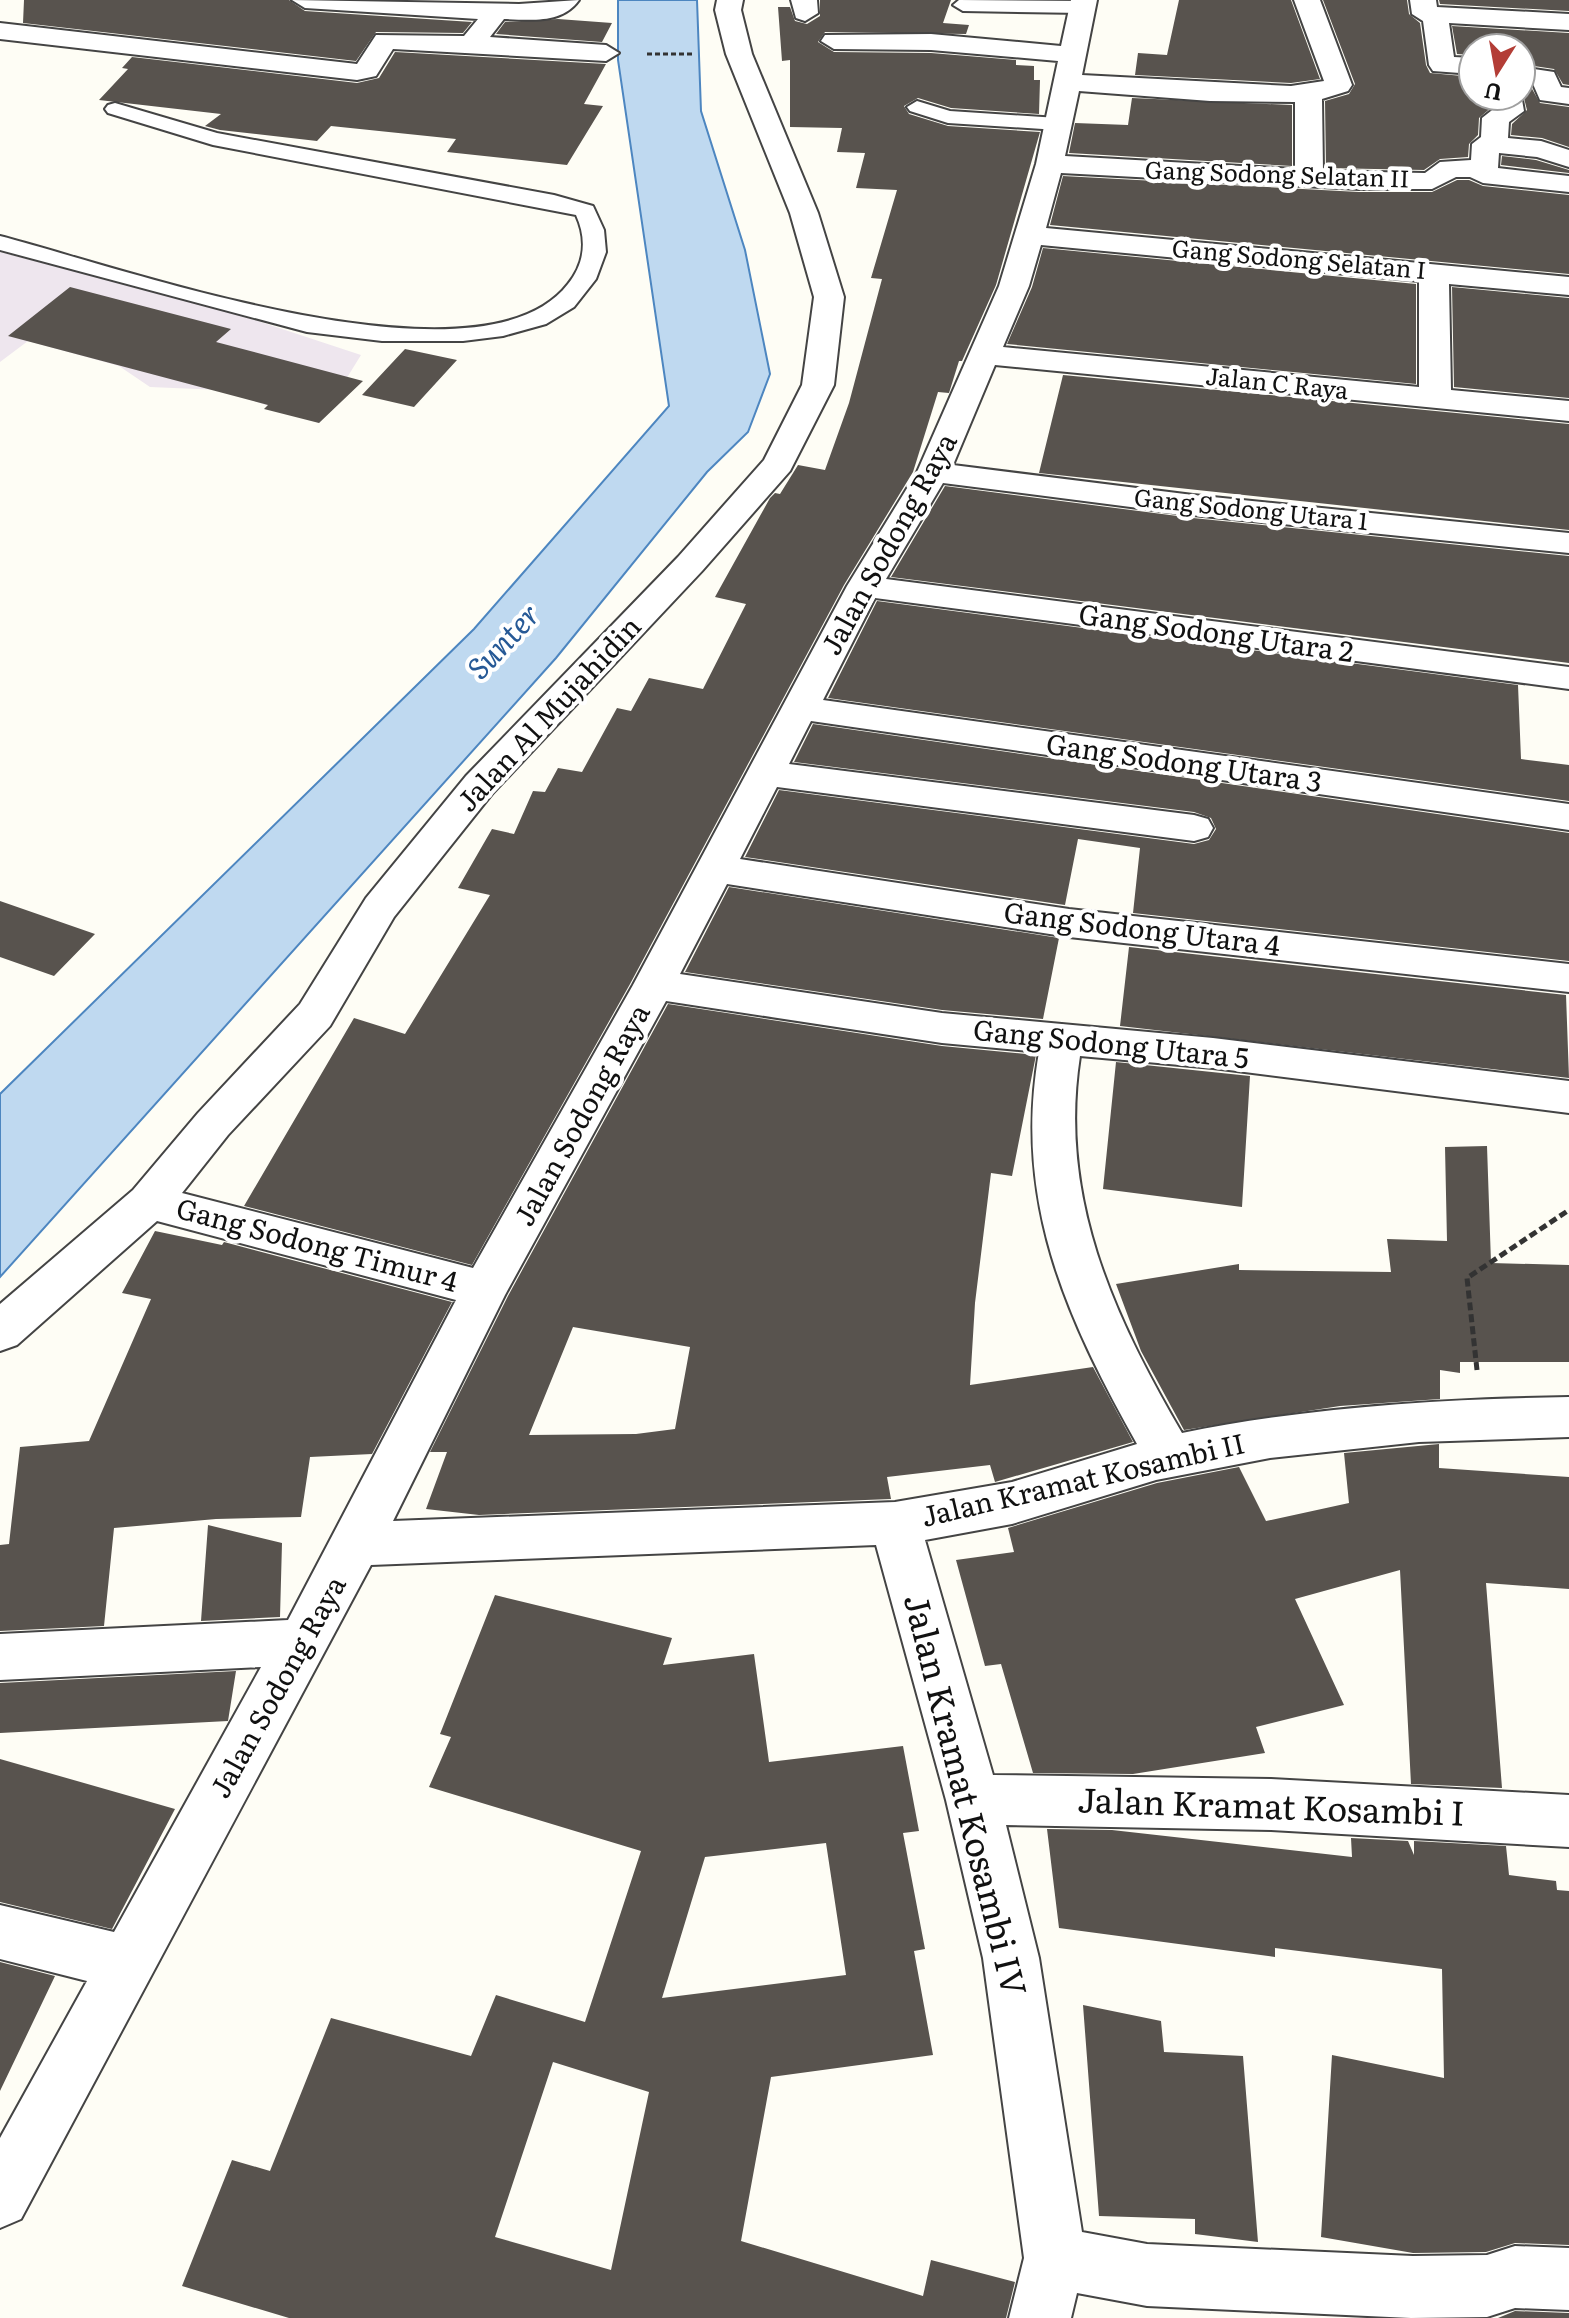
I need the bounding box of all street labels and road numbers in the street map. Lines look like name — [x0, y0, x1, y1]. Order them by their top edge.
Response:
street label: Gang Sodong Selatan II — [1144, 150, 1410, 195]
street label: Gang Sodong Selatan I — [1171, 229, 1428, 286]
street label: Jalan C Raya — [1204, 357, 1350, 406]
street label: Jalan Sodong Raya — [809, 424, 966, 662]
street label: Gang Sodong Utara 1 — [1133, 478, 1370, 537]
street label: Gang Sodong Utara 2 — [1076, 591, 1356, 671]
street label: Jalan Al Mujahidin — [446, 605, 650, 820]
street label: Gang Sodong Utara 3 — [1044, 721, 1325, 801]
street label: Gang Sodong Utara 4 — [1002, 889, 1283, 965]
street label: Jalan Sodong Raya — [502, 995, 659, 1233]
street label: Gang Sodong Utara 5 — [971, 1007, 1251, 1077]
street label: Gang Sodong Timur 4 — [172, 1185, 463, 1301]
street label: Jalan Kramat Kosambi II — [917, 1420, 1248, 1536]
street label: Jalan Sodong Raya — [198, 1567, 355, 1805]
street label: Jalan Kramat Kosambi IV — [894, 1588, 1042, 2000]
street label: Jalan Kramat Kosambi I — [1077, 1772, 1466, 1836]

